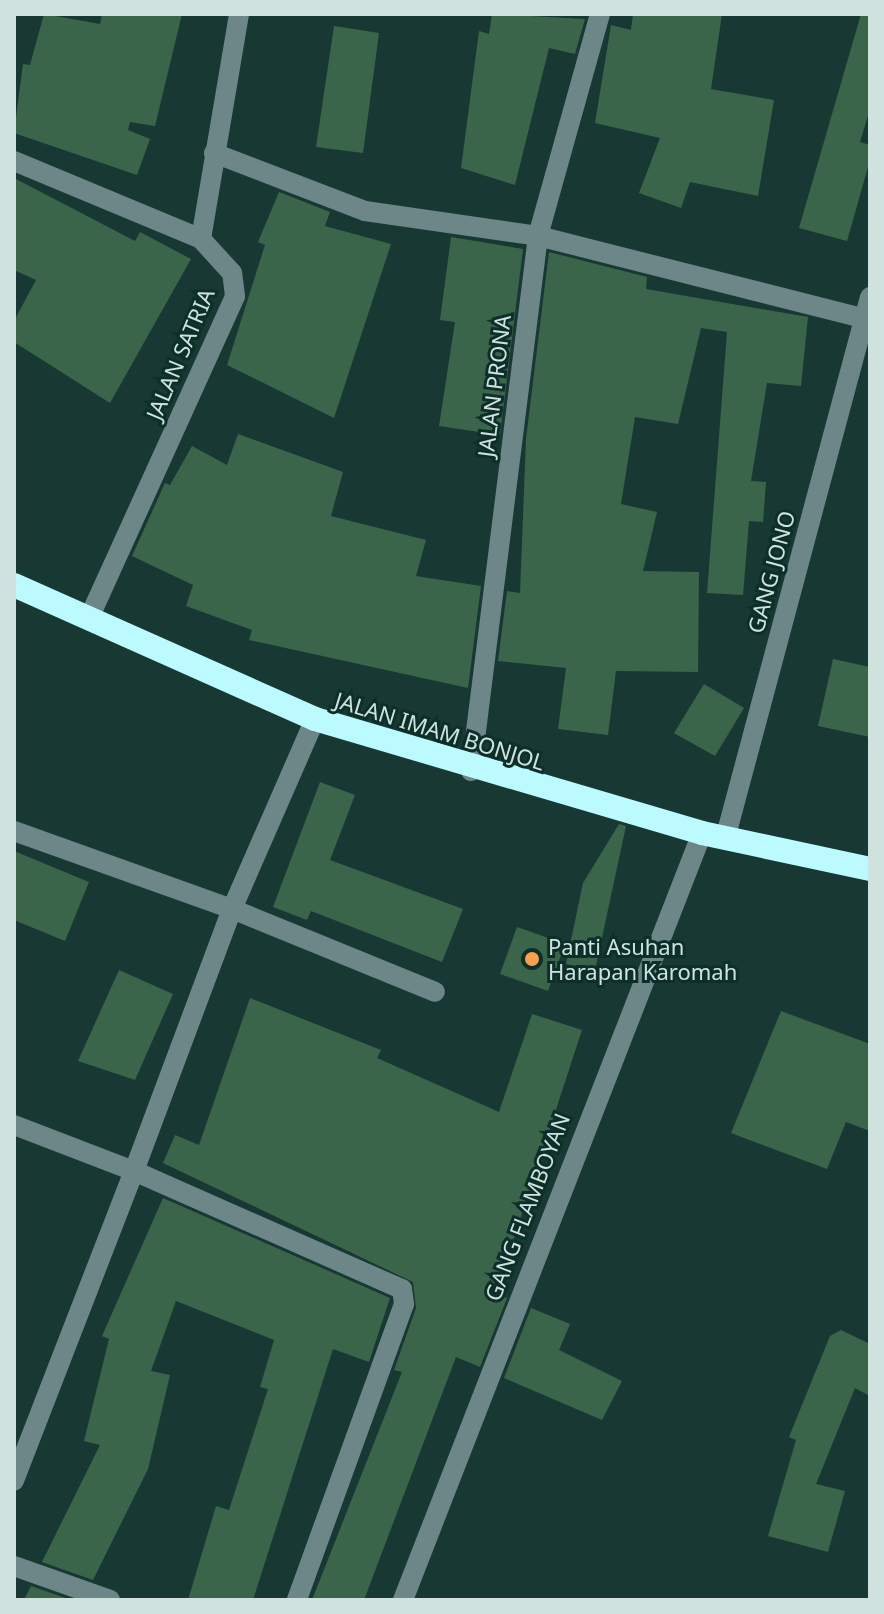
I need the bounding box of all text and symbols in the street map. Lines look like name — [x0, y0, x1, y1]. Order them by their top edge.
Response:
street label: JALAN SATRIA — [140, 284, 220, 424]
street label: JALAN PRONA — [472, 313, 516, 459]
street label: GANG JONO — [742, 508, 800, 636]
street label: JALAN IMAM BONJOL — [332, 686, 548, 776]
place label: Panti Asuhan Harapan Karomah — [548, 933, 737, 984]
marker: Panti Asuhan Harapan Karomah — [523, 950, 541, 968]
street label: GANG FLAMBOYAN — [479, 1110, 575, 1304]

